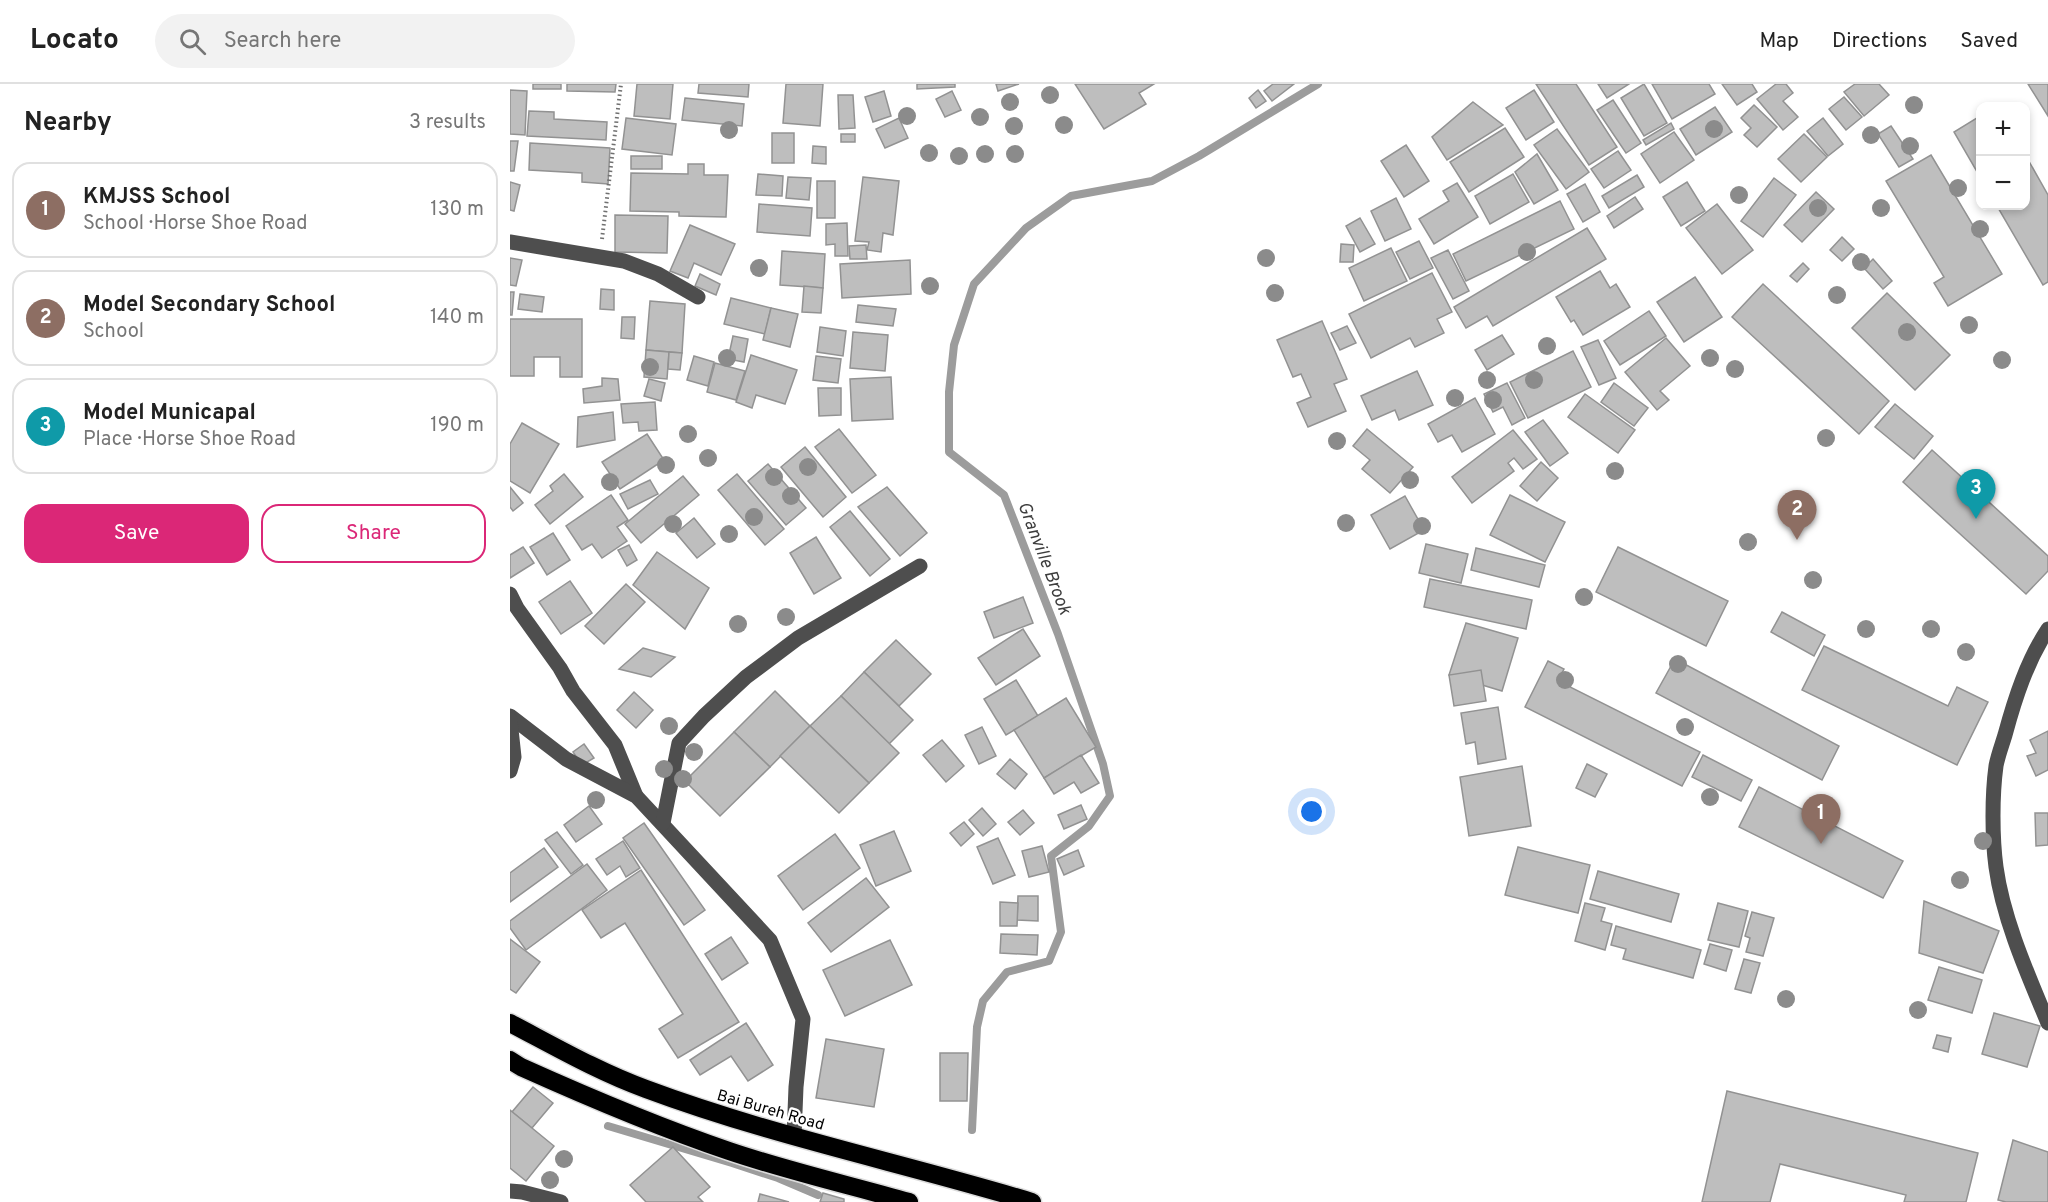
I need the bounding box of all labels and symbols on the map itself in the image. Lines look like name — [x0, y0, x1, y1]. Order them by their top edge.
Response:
pin: 3 — [1956, 470, 1996, 519]
pin: 2 — [1778, 490, 1816, 540]
water label: Granville Brook — [1012, 499, 1076, 619]
pin: 1 — [1802, 794, 1840, 844]
your location — [1297, 797, 1326, 826]
street label: Bai Bureh Road — [714, 1086, 826, 1136]

